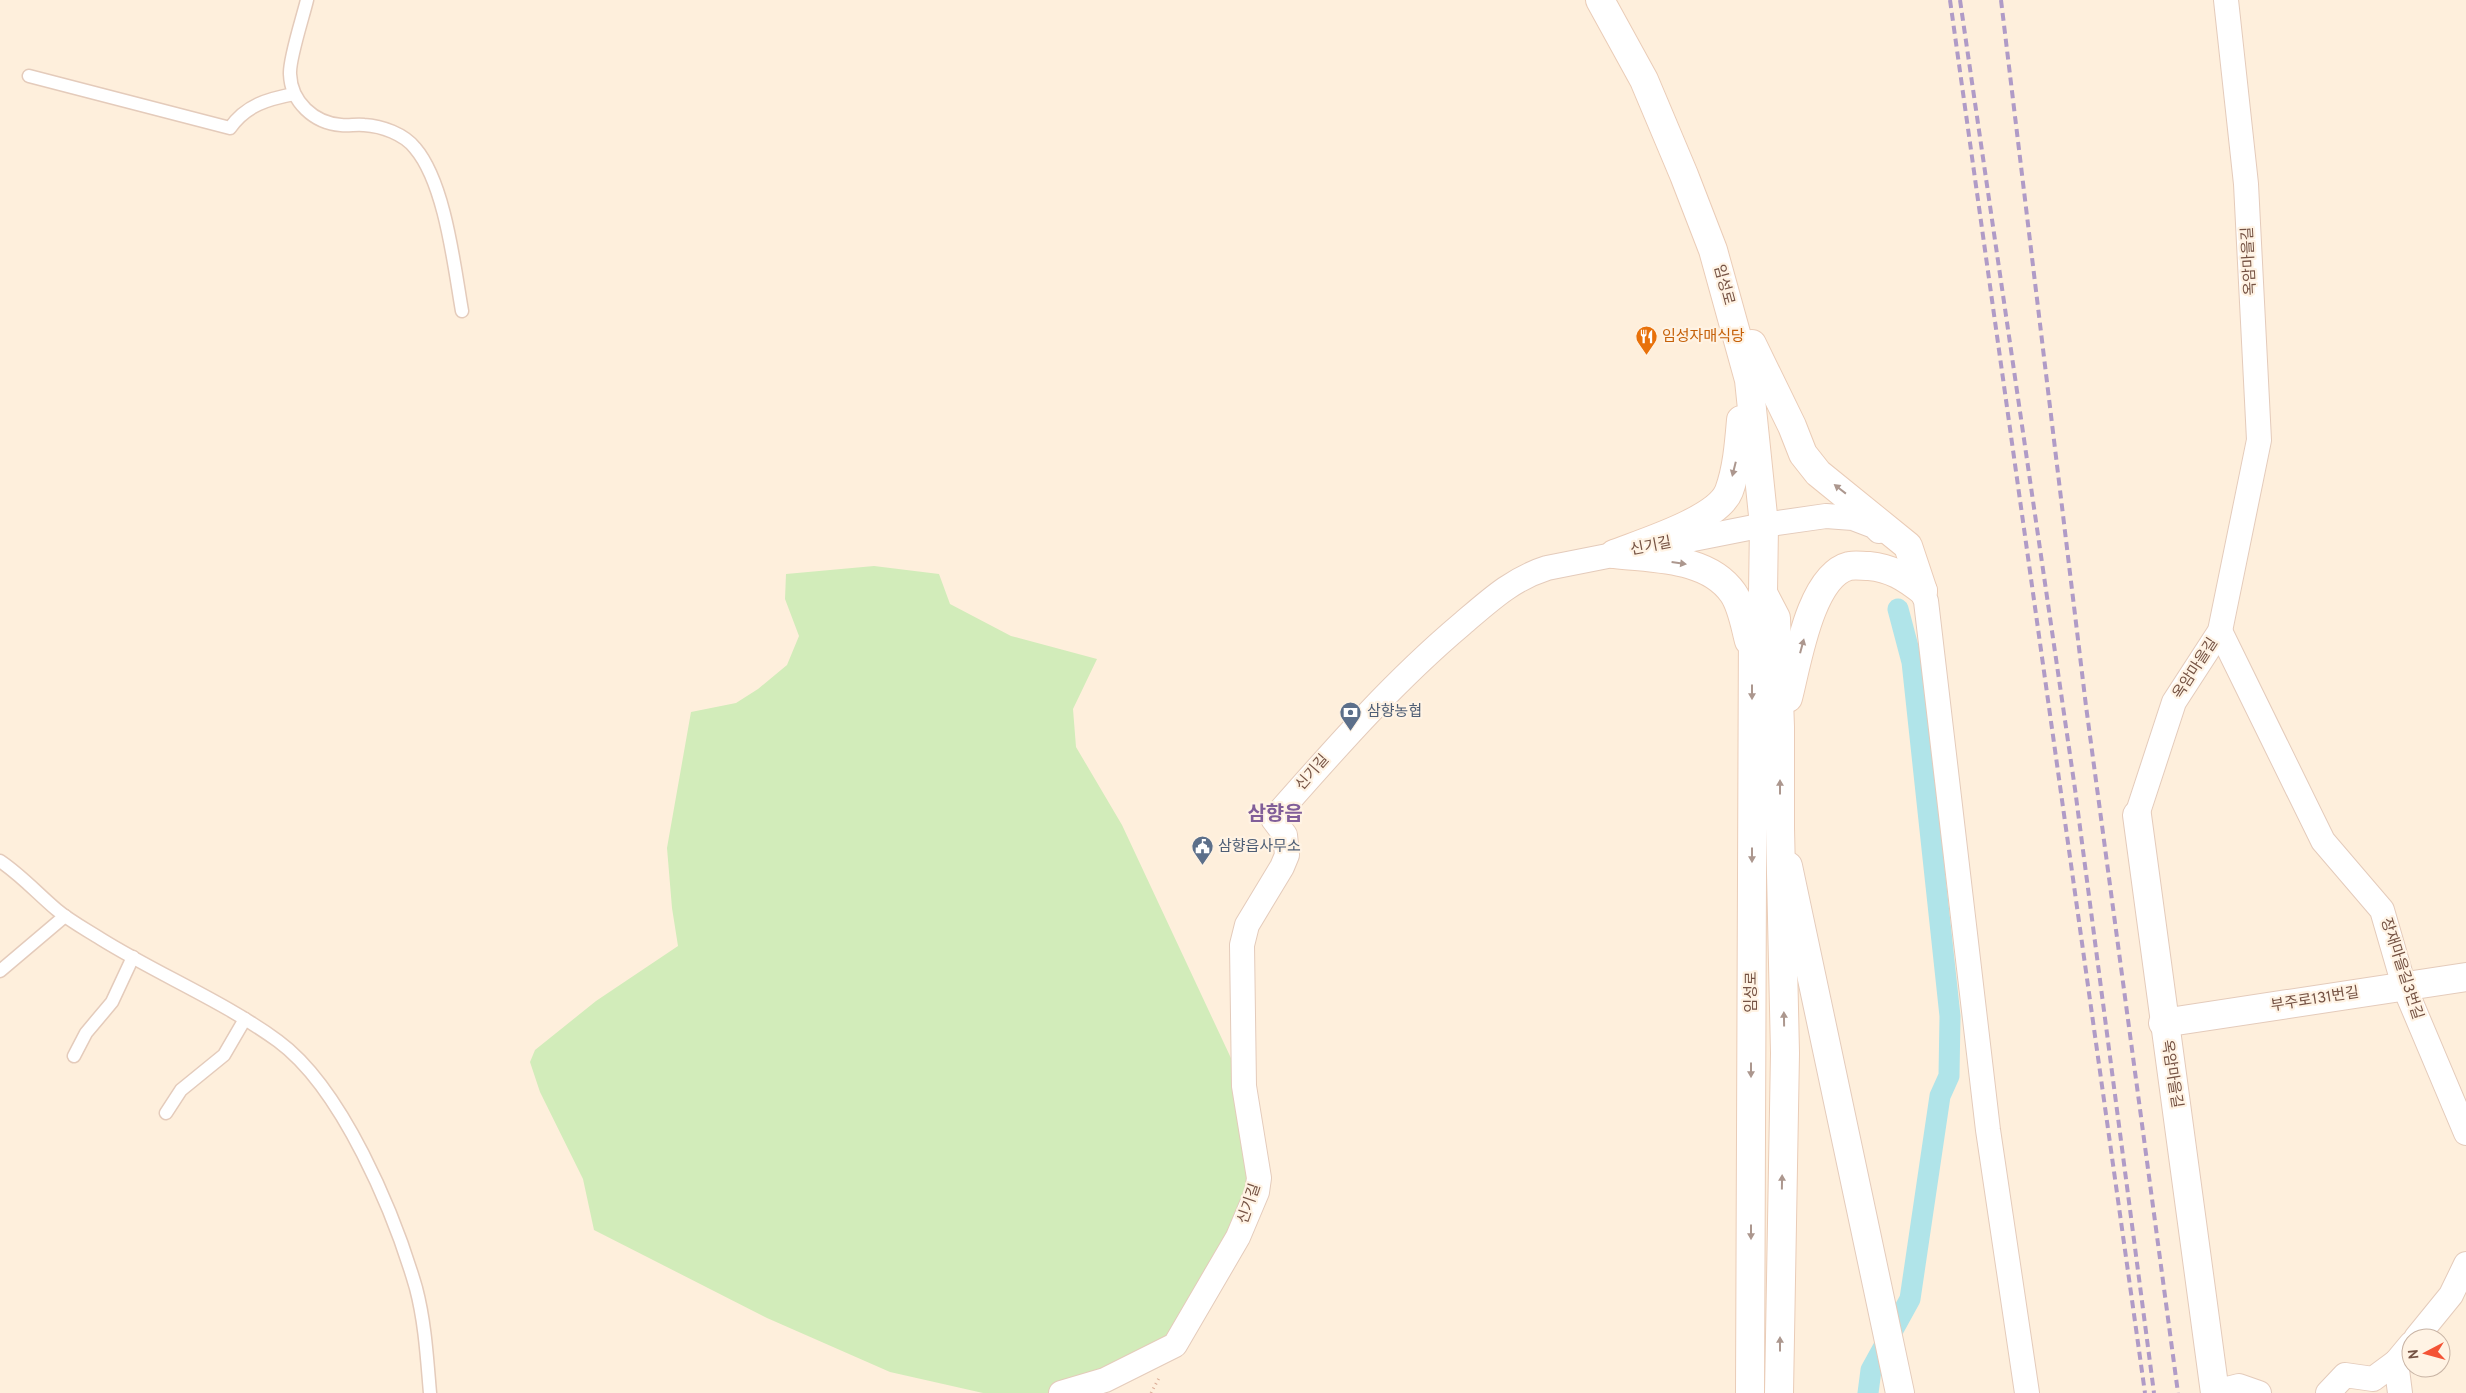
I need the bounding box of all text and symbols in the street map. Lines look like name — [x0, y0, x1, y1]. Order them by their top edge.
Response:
street label: 옥암마을길 — [2239, 226, 2261, 296]
street label: 임성로 — [1708, 263, 1738, 307]
restaurant icon: 임성자매식당 — [1634, 325, 1658, 356]
place label: 임성자매식당 — [1662, 328, 1745, 347]
one-way arrow — [1730, 461, 1738, 476]
one-way arrow — [1834, 484, 1847, 495]
street label: 신기길 — [1629, 534, 1673, 560]
one-way arrow — [1672, 559, 1688, 567]
street label: 옥암마을길 — [2169, 635, 2223, 703]
one-way arrow — [1798, 638, 1806, 653]
one-way arrow — [1748, 684, 1756, 700]
bank icon: 삼향농협 — [1339, 700, 1363, 731]
place label: 삼향농협 — [1367, 703, 1422, 722]
street label: 신기길 — [1292, 751, 1334, 795]
one-way arrow — [1776, 779, 1784, 795]
district label: 삼향읍 — [1247, 802, 1303, 828]
public building icon: 삼향읍사무소 — [1190, 835, 1214, 866]
place label: 삼향읍사무소 — [1218, 838, 1301, 857]
one-way arrow — [1748, 847, 1756, 863]
street label: 장재마을길3번길 — [2376, 916, 2426, 1022]
street label: 임성로 — [1743, 971, 1762, 1013]
street label: 부주로131번길 — [2269, 984, 2361, 1016]
one-way arrow — [1780, 1011, 1788, 1027]
street label: 옥암마을길 — [2156, 1038, 2186, 1110]
one-way arrow — [1747, 1062, 1755, 1078]
one-way arrow — [1778, 1174, 1786, 1190]
street label: 신기길 — [1234, 1181, 1266, 1227]
one-way arrow — [1747, 1224, 1755, 1240]
north arrow — [2401, 1328, 2451, 1378]
one-way arrow — [1776, 1336, 1784, 1352]
text: N — [2406, 1348, 2424, 1360]

